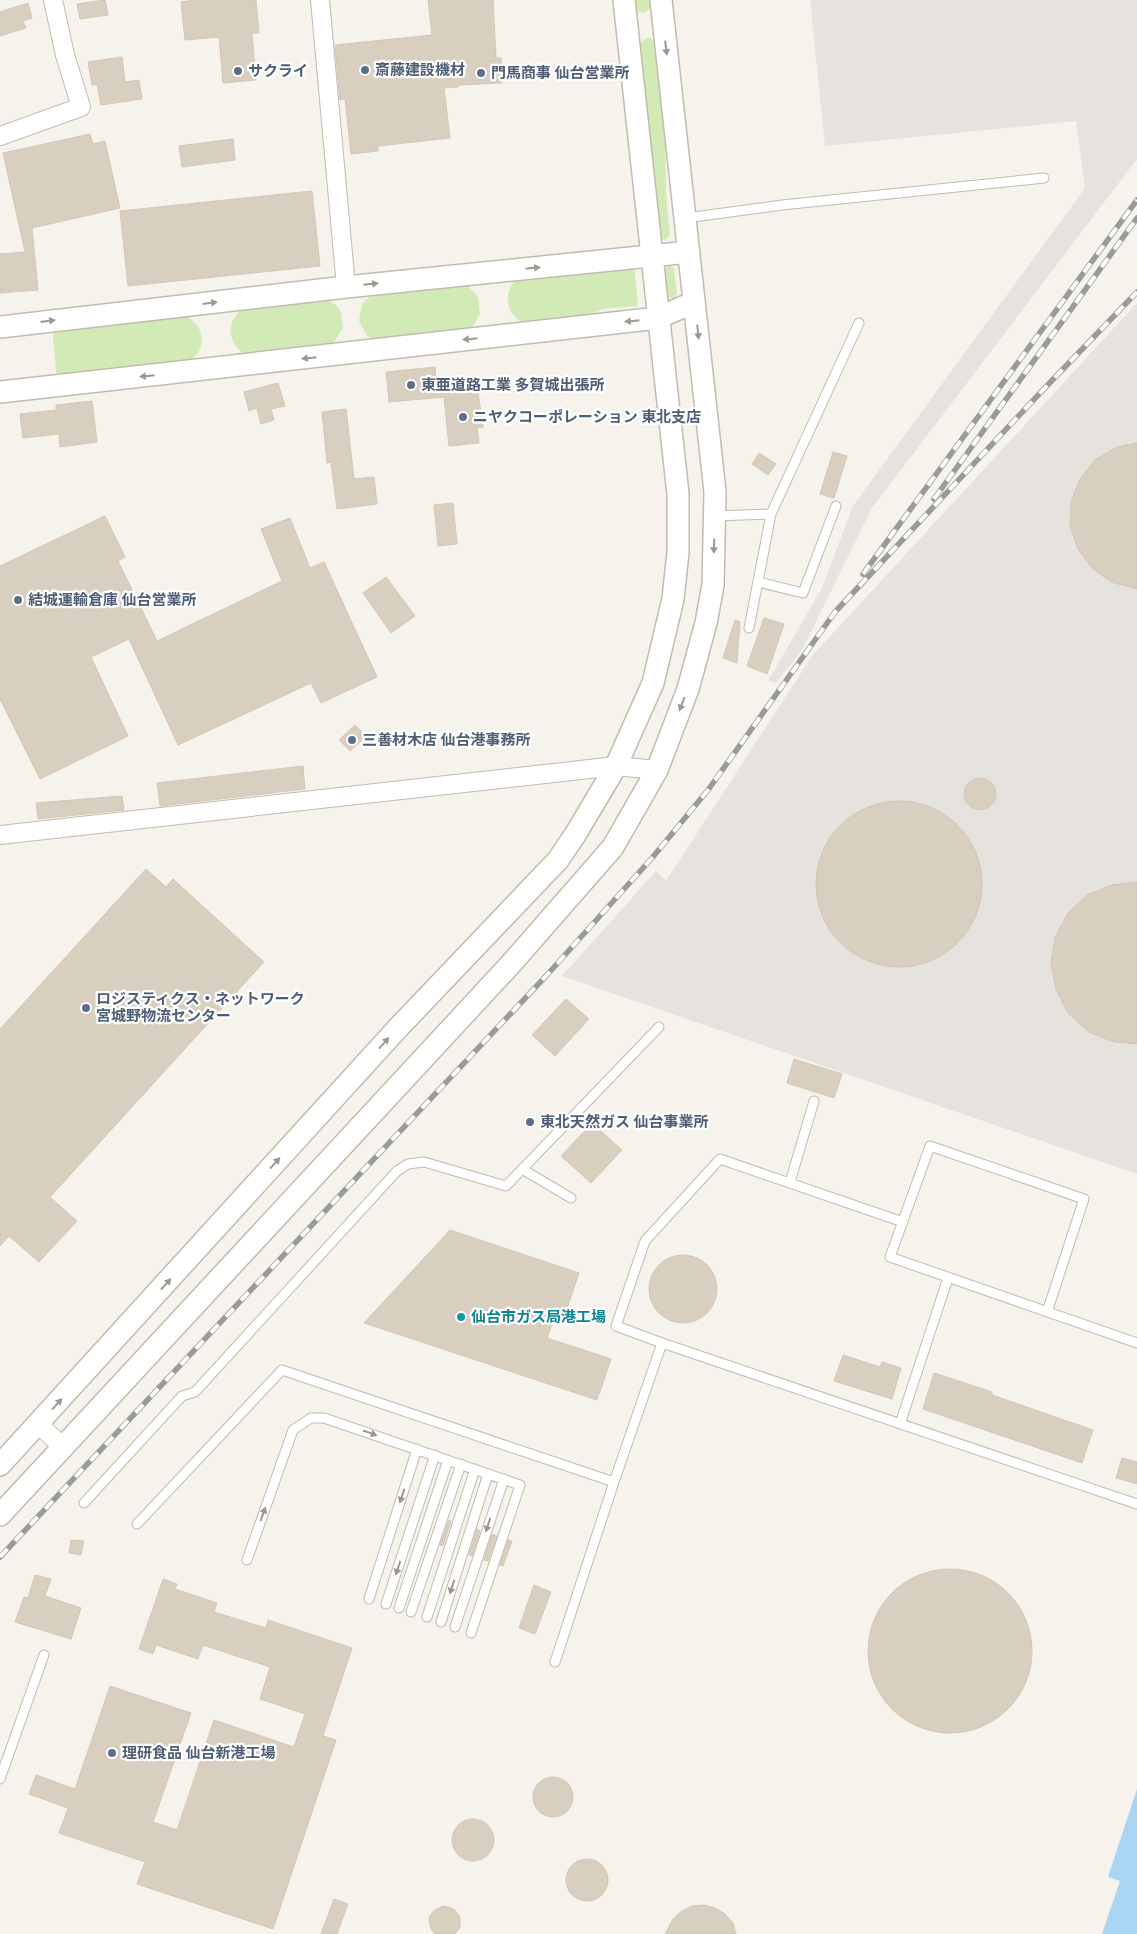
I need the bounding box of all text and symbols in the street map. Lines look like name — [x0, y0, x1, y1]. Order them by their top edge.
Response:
one-way arrow — [662, 41, 670, 57]
place label: 斎藤建設機材 — [375, 60, 465, 79]
place label: サクライ — [248, 61, 308, 80]
place label: 門馬商事 仙台営業所 — [491, 63, 630, 82]
marker: 斎藤建設機材 — [359, 64, 371, 76]
marker: サクライ — [232, 65, 244, 77]
marker: 門馬商事 仙台営業所 — [475, 67, 487, 79]
one-way arrow — [525, 264, 541, 272]
one-way arrow — [364, 280, 380, 288]
one-way arrow — [202, 299, 218, 307]
one-way arrow — [41, 317, 57, 325]
one-way arrow — [624, 317, 640, 325]
one-way arrow — [694, 324, 702, 340]
one-way arrow — [462, 335, 478, 343]
one-way arrow — [301, 354, 317, 362]
one-way arrow — [139, 372, 155, 380]
place label: 東亜道路工業 多賀城出張所 — [421, 375, 605, 394]
marker: 東亜道路工業 多賀城出張所 — [405, 379, 417, 391]
place label: ニヤクコーポレーション 東北支店 — [473, 407, 701, 426]
marker: ニヤクコーポレーション 東北支店 — [457, 411, 469, 423]
one-way arrow — [710, 538, 718, 554]
place label: 結城運輸倉庫 仙台営業所 — [28, 590, 197, 609]
marker: 結城運輸倉庫 仙台営業所 — [12, 594, 24, 606]
one-way arrow — [678, 697, 686, 712]
place label: 三善材木店 仙台港事務所 — [362, 730, 531, 749]
marker: 三善材木店 仙台港事務所 — [346, 734, 358, 746]
place label: ロジスティクス・ネットワーク 宮城野物流センター — [96, 989, 305, 1025]
marker: ロジスティクス・ネットワーク 宮城野物流センター — [80, 1002, 92, 1014]
one-way arrow — [379, 1037, 390, 1049]
place label: 東北天然ガス 仙台事業所 — [540, 1112, 709, 1131]
marker: 東北天然ガス 仙台事業所 — [524, 1116, 536, 1128]
one-way arrow — [269, 1158, 281, 1170]
one-way arrow — [160, 1278, 172, 1290]
place label: 仙台市ガス局港工場 — [471, 1307, 606, 1326]
marker: 仙台市ガス局港工場 — [455, 1311, 467, 1323]
one-way arrow — [51, 1398, 63, 1410]
one-way arrow — [363, 1430, 378, 1438]
one-way arrow — [398, 1488, 406, 1503]
one-way arrow — [259, 1506, 267, 1521]
one-way arrow — [484, 1518, 492, 1533]
one-way arrow — [393, 1561, 401, 1576]
one-way arrow — [448, 1579, 455, 1594]
place label: 理研食品 仙台新港工場 — [122, 1743, 276, 1762]
marker: 理研食品 仙台新港工場 — [106, 1747, 118, 1759]

